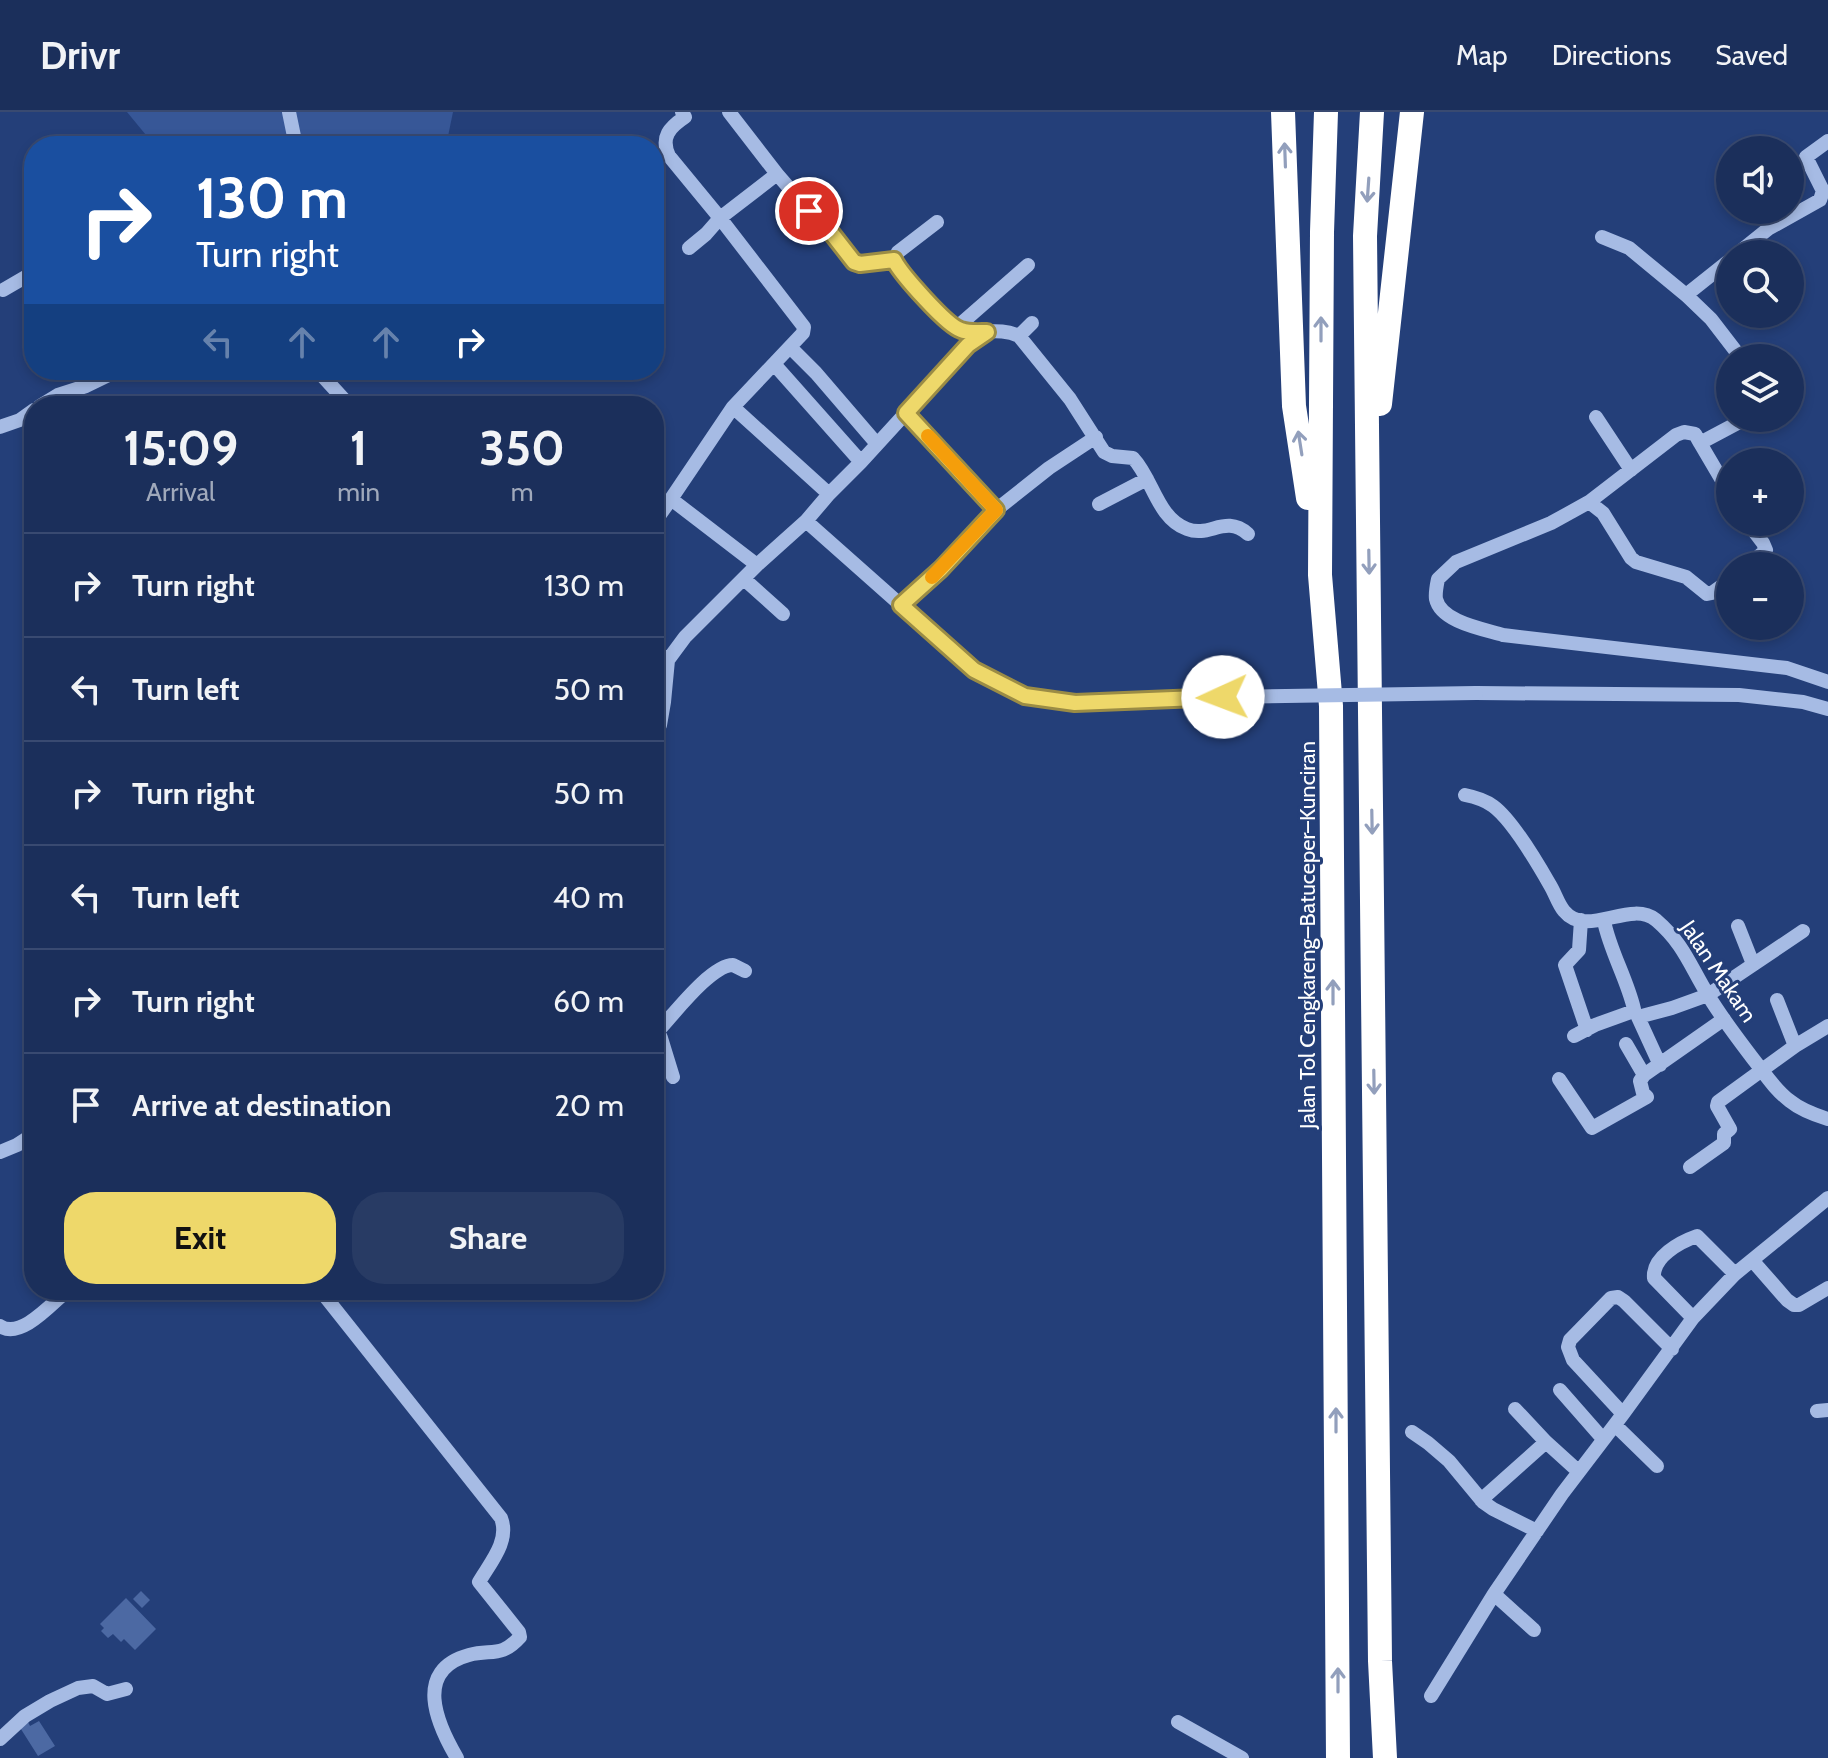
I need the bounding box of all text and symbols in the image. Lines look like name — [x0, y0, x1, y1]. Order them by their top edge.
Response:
text: Drivr — [40, 32, 120, 79]
text: Map — [1456, 38, 1508, 72]
text: Directions — [1552, 38, 1671, 72]
text: Saved — [1715, 38, 1788, 72]
map controls — [1716, 136, 1804, 640]
button: sound — [1716, 136, 1804, 224]
one-way arrow — [1277, 142, 1292, 169]
text: 130 m — [196, 164, 348, 232]
icon: right — [64, 168, 168, 272]
one-way arrow — [1360, 176, 1375, 203]
pin — [775, 177, 843, 245]
icon: arrive — [787, 189, 831, 233]
text: Turn right — [196, 232, 339, 276]
button: search — [1716, 240, 1804, 328]
one-way arrow — [1313, 316, 1329, 343]
icon: left — [196, 320, 240, 364]
icon: ahead — [280, 320, 324, 364]
icon: ahead — [364, 320, 408, 364]
icon: right — [448, 320, 492, 364]
button: layers — [1716, 344, 1804, 432]
text: 15:09 — [123, 419, 238, 477]
text: 1 — [350, 419, 368, 477]
text: 350 — [479, 419, 565, 477]
one-way arrow — [1292, 431, 1307, 456]
button: + — [1716, 448, 1804, 536]
text: Arrival — [146, 476, 215, 508]
text: min — [337, 476, 380, 508]
text: m — [511, 476, 533, 508]
one-way arrow — [1361, 548, 1377, 575]
button: − — [1716, 552, 1804, 640]
icon: right — [64, 563, 108, 607]
text: Turn right — [132, 567, 255, 604]
text: 130 m — [544, 567, 624, 604]
position arrow — [1181, 655, 1265, 739]
icon: left — [64, 667, 108, 711]
text: Turn left — [132, 671, 240, 708]
text: 50 m — [554, 671, 624, 708]
street label: Jalan Tol Cengkareng–Batuceper–Kunciran — [1294, 741, 1321, 1130]
icon: right — [64, 771, 108, 815]
text: Turn right — [132, 775, 255, 812]
text: 50 m — [554, 775, 624, 812]
one-way arrow — [1364, 808, 1380, 835]
icon: left — [64, 875, 108, 919]
text: Turn left — [132, 879, 240, 916]
text: 40 m — [553, 879, 624, 916]
street label: Jalan Makam — [1674, 914, 1762, 1027]
icon: right — [64, 979, 108, 1023]
one-way arrow — [1325, 979, 1341, 1006]
text: Turn right — [132, 983, 255, 1020]
text: 60 m — [553, 983, 624, 1020]
one-way arrow — [1367, 1068, 1382, 1095]
icon: arrive — [64, 1083, 108, 1127]
text: Arrive at destination — [132, 1087, 392, 1124]
text: 20 m — [554, 1087, 624, 1124]
button: Exit — [64, 1192, 336, 1284]
button: Share — [352, 1192, 624, 1284]
one-way arrow — [1328, 1407, 1344, 1434]
one-way arrow — [1330, 1667, 1346, 1694]

